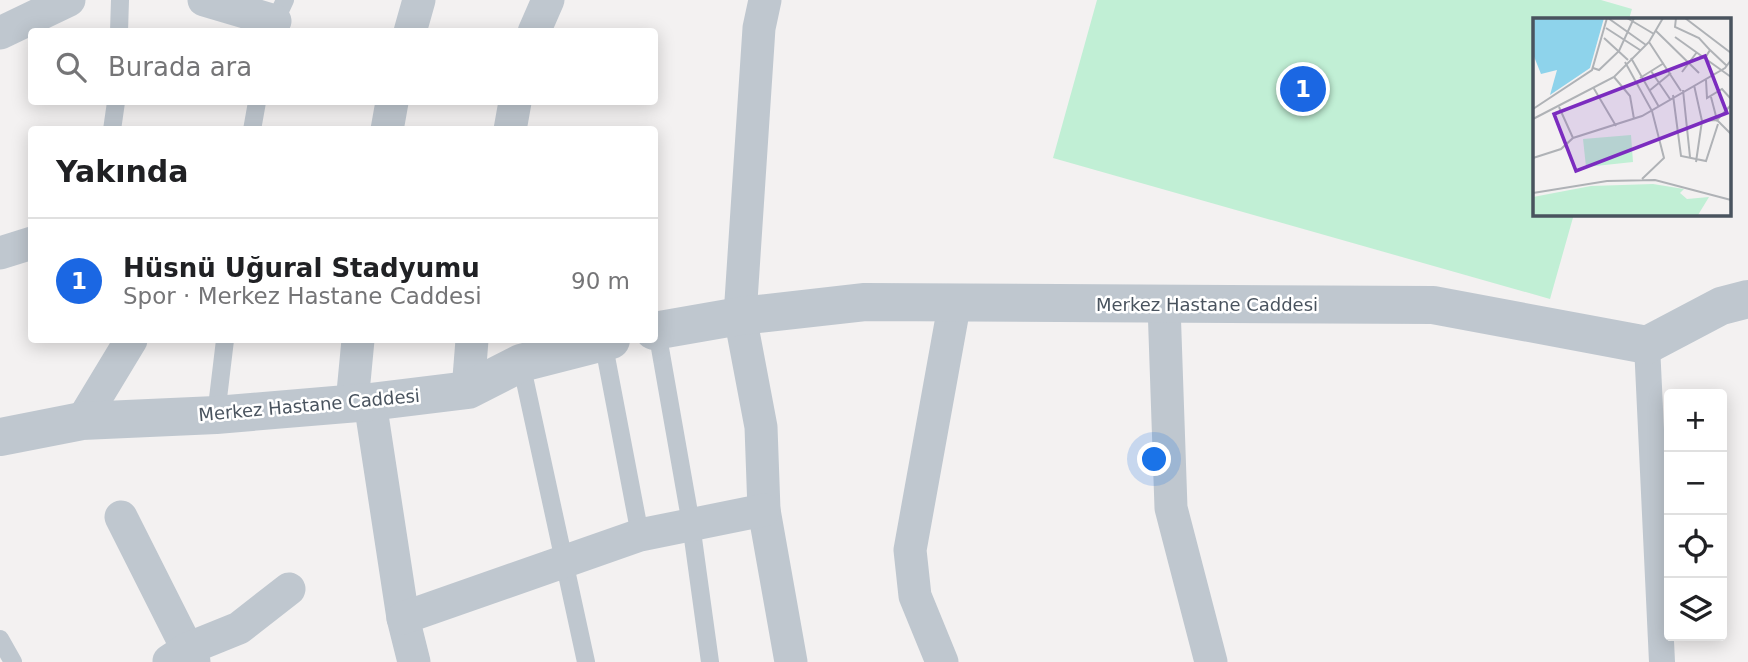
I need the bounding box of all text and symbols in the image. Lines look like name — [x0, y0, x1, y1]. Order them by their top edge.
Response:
inset map — [1533, 18, 1730, 215]
search box — [28, 28, 658, 105]
icon: search — [52, 48, 90, 86]
text: Burada ara — [108, 52, 252, 82]
pin: 1 — [1280, 63, 1326, 115]
text: Yakında — [56, 154, 189, 189]
text: Hüsnü Uğural Stadyumu — [123, 253, 480, 283]
text: 1 — [71, 268, 87, 294]
text: 90 m — [571, 268, 630, 294]
text: Spor · Merkez Hastane Caddesi — [123, 283, 482, 309]
street label: Merkez Hastane Caddesi — [1096, 294, 1318, 315]
street label: Merkez Hastane Caddesi — [197, 385, 421, 425]
map controls — [1664, 389, 1727, 641]
button: + — [1664, 389, 1727, 452]
your location — [1137, 442, 1171, 476]
button: − — [1664, 452, 1727, 515]
button: locate — [1664, 515, 1727, 578]
button: layers — [1664, 578, 1727, 641]

